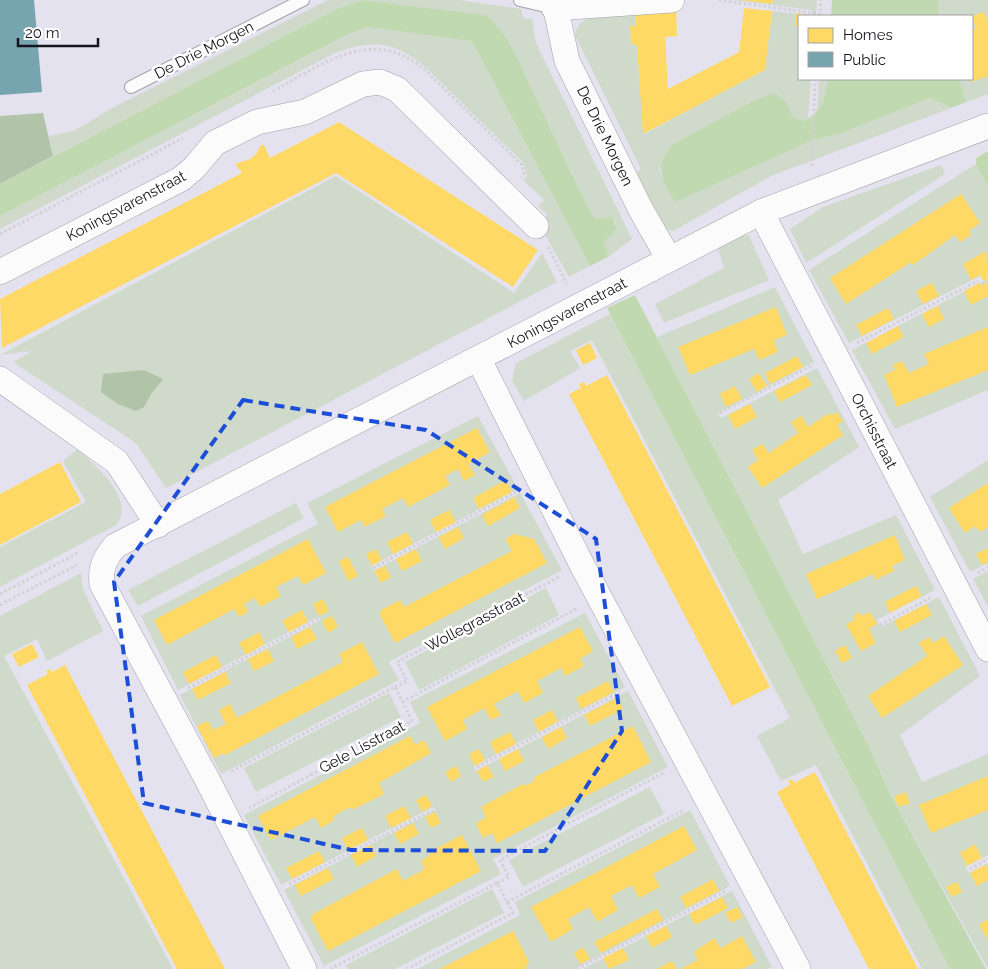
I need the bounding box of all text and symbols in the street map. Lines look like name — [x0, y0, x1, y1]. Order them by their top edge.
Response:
scale bar — [18, 15, 98, 47]
legend — [798, 15, 973, 80]
street label: De Drie Morgen — [151, 17, 257, 83]
text: 20 m — [25, 24, 60, 42]
text: Homes — [843, 26, 893, 44]
text: Public — [843, 51, 886, 69]
street label: De Drie Morgen — [573, 83, 637, 189]
street label: Koningsvarenstraat — [63, 167, 189, 245]
street label: Koningsvarenstraat — [504, 274, 630, 352]
street label: Orchisstraat — [847, 390, 901, 472]
street label: Wollegrasstraat — [423, 588, 527, 656]
street label: Gele Lisstraat — [316, 717, 408, 777]

